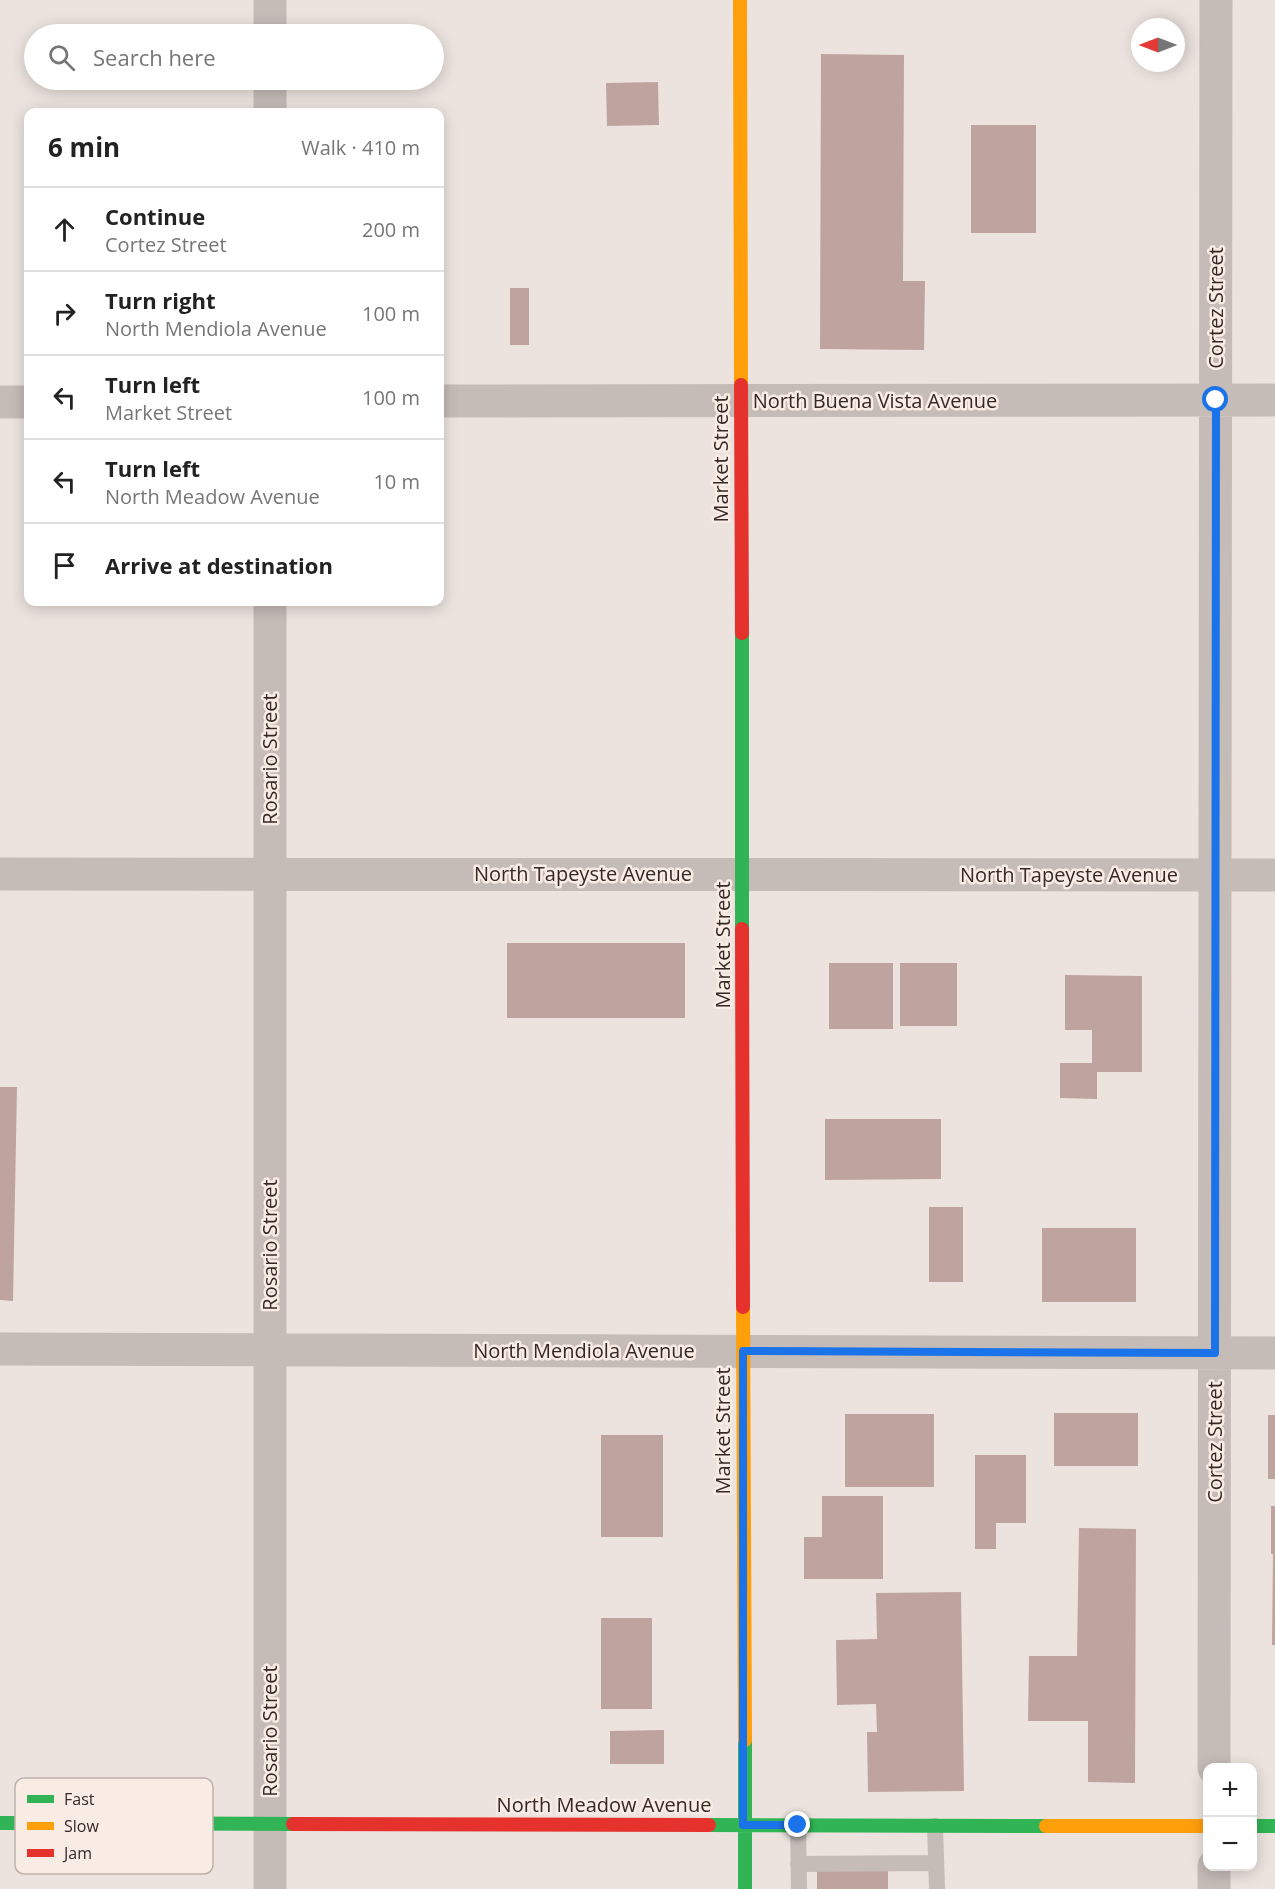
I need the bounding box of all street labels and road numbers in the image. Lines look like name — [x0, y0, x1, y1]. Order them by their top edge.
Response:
street label: Cortez Street — [1202, 247, 1229, 369]
street label: North Buena Vista Avenue — [753, 387, 997, 414]
street label: Market Street — [707, 395, 734, 523]
street label: Rosario Street — [256, 693, 283, 825]
street label: North Tapeyste Avenue — [474, 860, 692, 887]
street label: North Tapeyste Avenue — [960, 861, 1178, 888]
street label: Market Street — [709, 881, 736, 1009]
street label: Rosario Street — [256, 1179, 283, 1311]
street label: North Mendiola Avenue — [473, 1337, 695, 1364]
street label: Market Street — [709, 1367, 736, 1495]
street label: Cortez Street — [1201, 1381, 1228, 1503]
street label: Rosario Street — [256, 1665, 283, 1797]
street label: North Meadow Avenue — [497, 1791, 711, 1818]

